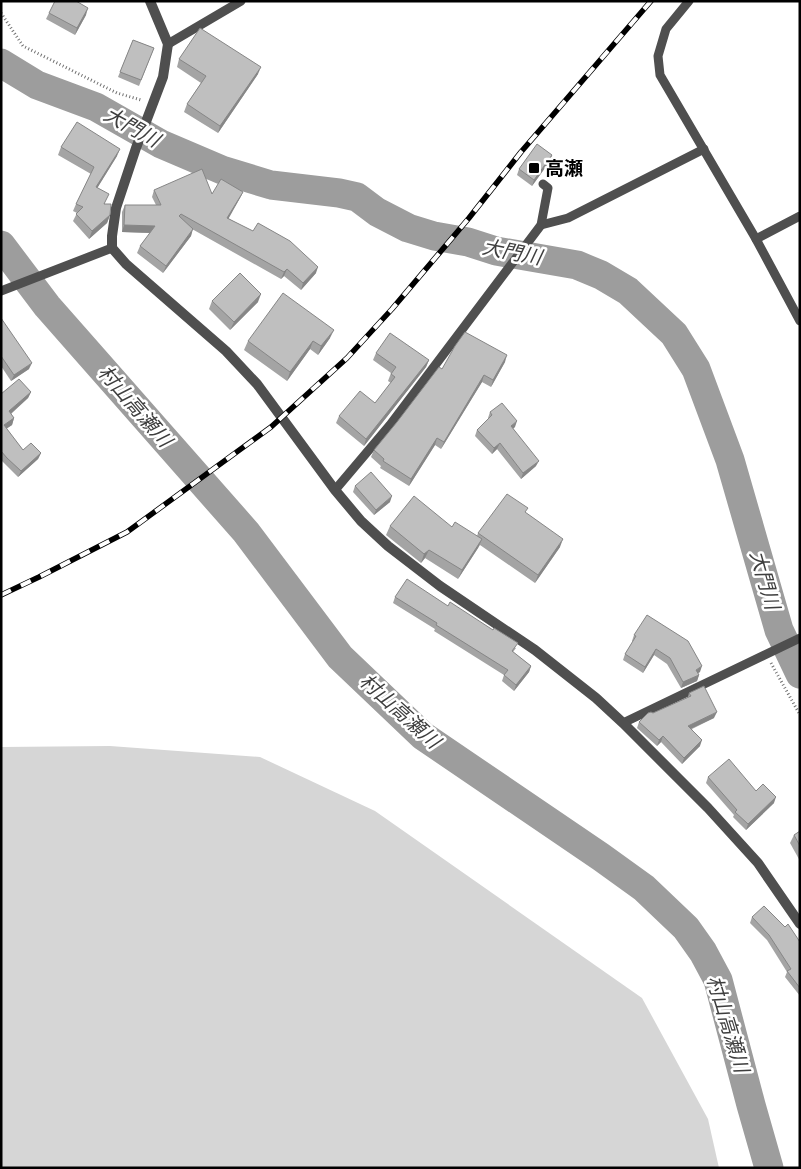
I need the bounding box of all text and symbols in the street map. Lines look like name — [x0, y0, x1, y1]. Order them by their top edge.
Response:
water label: 大門川 — [100, 101, 166, 153]
place label: 高瀬 — [545, 156, 583, 180]
marker: 高瀬 — [527, 161, 541, 175]
water label: 大門川 — [480, 234, 546, 270]
water label: 村山高瀬川 — [93, 360, 179, 453]
water label: 大門川 — [745, 548, 786, 614]
water label: 村山高瀬川 — [355, 668, 447, 755]
water label: 村山高瀬川 — [702, 972, 756, 1077]

